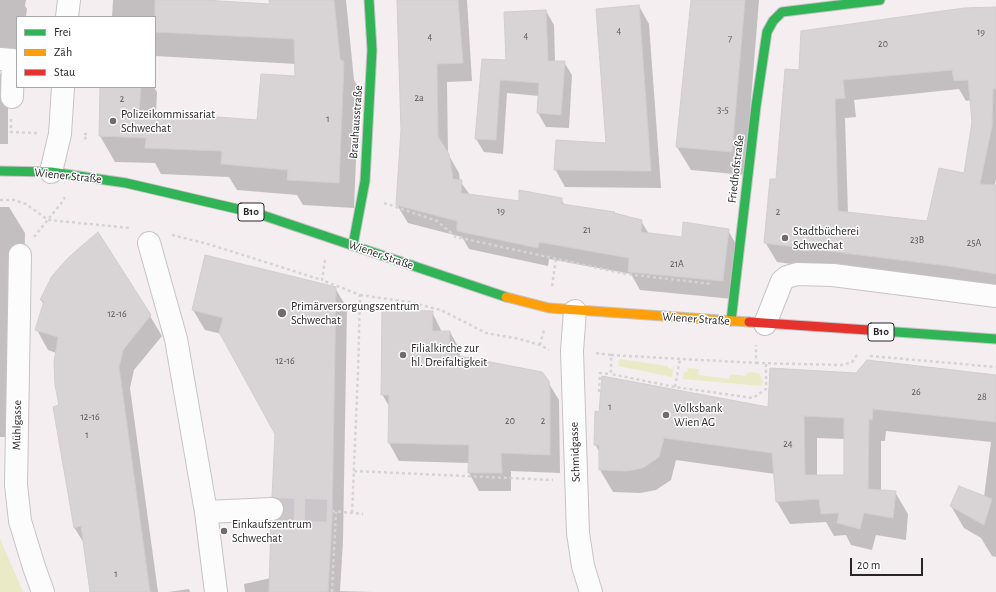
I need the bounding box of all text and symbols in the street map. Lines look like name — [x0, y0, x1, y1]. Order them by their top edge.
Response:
legend — [16, 16, 156, 88]
house number: 4 — [617, 25, 621, 37]
text: Frei — [54, 26, 71, 38]
house number: 19 — [977, 26, 985, 38]
house number: 4 — [524, 30, 528, 42]
house number: 4 — [428, 31, 432, 43]
house number: 7 — [728, 33, 732, 45]
house number: 20 — [878, 38, 888, 50]
text: Zäh — [54, 46, 72, 58]
text: Stau — [54, 66, 75, 78]
street label: Brauhausstraße — [346, 85, 366, 159]
house number: 2a — [414, 92, 424, 104]
house number: 2 — [120, 93, 124, 105]
house number: 3-5 — [717, 104, 729, 116]
place label: Polizeikommissariat Schwechat — [121, 107, 215, 135]
house number: 1 — [326, 113, 330, 125]
marker: Polizeikommissariat Schwechat — [108, 116, 118, 126]
street label: Friedhofstraße — [725, 134, 747, 204]
street label: Wiener Straße — [34, 165, 102, 187]
road number: B10 — [238, 203, 264, 221]
house number: 19 — [497, 205, 505, 217]
house number: 2 — [776, 206, 780, 218]
house number: 21 — [583, 224, 591, 236]
place label: Stadtbücherei Schwechat — [793, 224, 859, 252]
marker: Stadtbücherei Schwechat — [780, 233, 790, 243]
house number: 23B — [910, 234, 924, 246]
street label: Wiener Straße — [347, 237, 415, 273]
house number: 25A — [967, 237, 981, 249]
house number: 21A — [670, 258, 684, 270]
place label: Primärversorgungszentrum Schwechat — [291, 299, 419, 327]
marker: Primärversorgungszentrum Schwechat — [276, 307, 288, 319]
house number: 12-16 — [107, 308, 127, 320]
street label: Wiener Straße — [662, 309, 730, 329]
road number: B10 — [868, 323, 894, 341]
place label: Filialkirche zur hl. Dreifaltigkeit — [411, 341, 487, 369]
marker: Filialkirche zur hl. Dreifaltigkeit — [398, 350, 408, 360]
house number: 12-16 — [275, 355, 295, 367]
house number: 26 — [911, 386, 921, 398]
house number: 28 — [977, 391, 987, 403]
street label: Mühlgasse — [9, 400, 25, 450]
house number: 1 — [608, 401, 612, 413]
place label: Volksbank Wien AG — [674, 401, 722, 429]
marker: Volksbank Wien AG — [661, 410, 671, 420]
house number: 12-16 — [80, 411, 100, 423]
house number: 20 — [505, 415, 515, 427]
house number: 2 — [541, 415, 545, 427]
street label: Schmidgasse — [567, 422, 583, 482]
house number: 1 — [85, 429, 89, 441]
house number: 24 — [783, 438, 793, 450]
place label: Einkaufszentrum Schwechat — [232, 517, 312, 545]
marker: Einkaufszentrum Schwechat — [219, 526, 229, 536]
scale bar — [852, 550, 925, 576]
text: 20 m — [857, 559, 880, 571]
house number: 1 — [114, 568, 118, 580]

